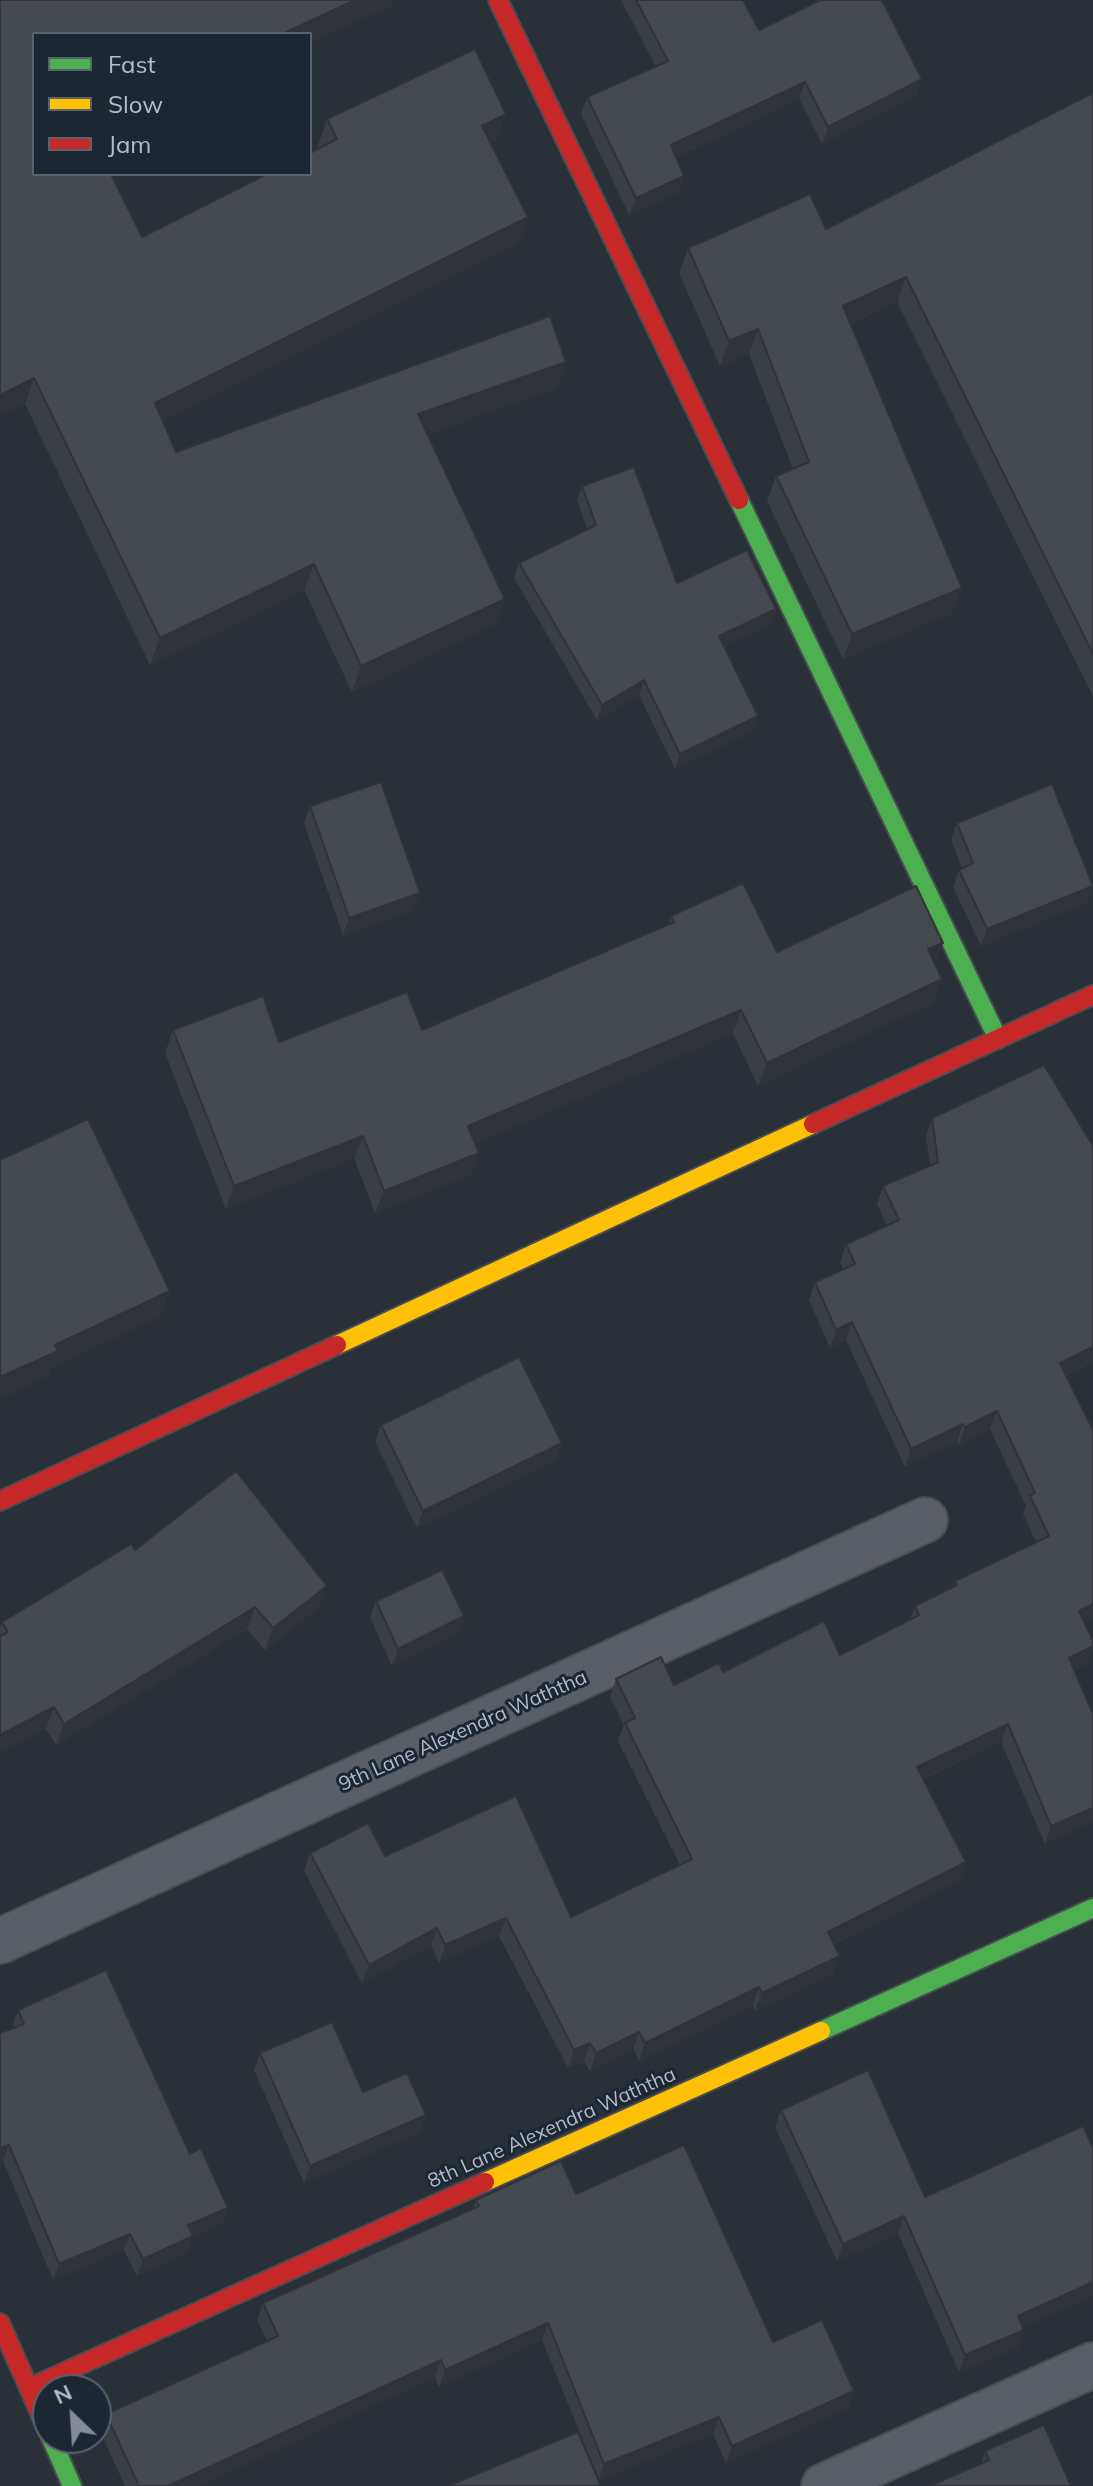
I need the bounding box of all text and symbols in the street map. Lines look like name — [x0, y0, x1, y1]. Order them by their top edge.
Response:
legend — [32, 32, 312, 176]
text: Fast — [108, 49, 156, 79]
text: Slow — [108, 89, 163, 119]
text: Jam — [108, 129, 151, 159]
street label: 9th Lane Alexendra Waththa — [335, 1665, 591, 1797]
street label: 8th Lane Alexendra Waththa — [424, 2062, 680, 2194]
north arrow — [32, 2374, 112, 2454]
text: N — [49, 2378, 76, 2410]

